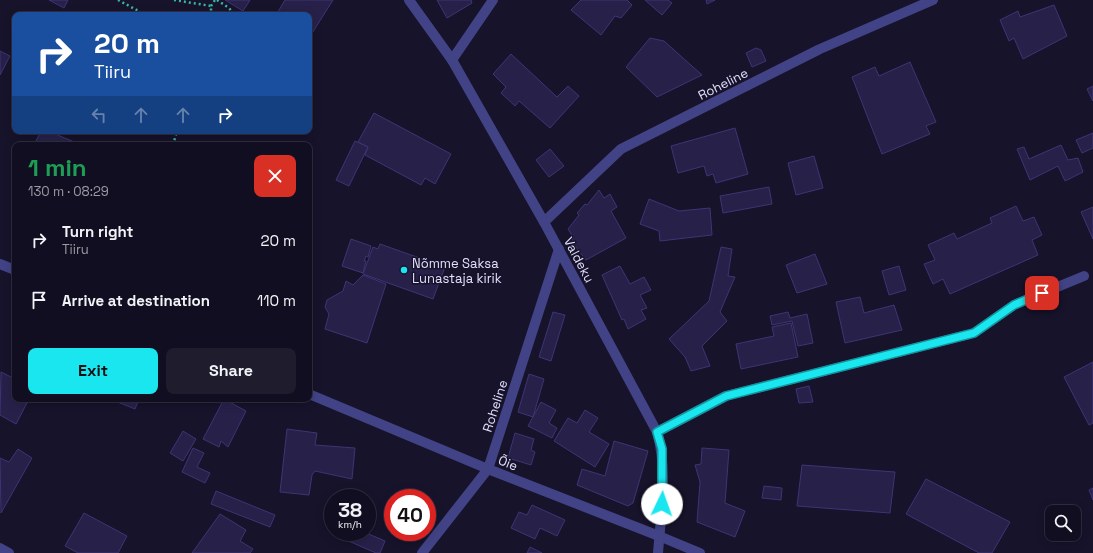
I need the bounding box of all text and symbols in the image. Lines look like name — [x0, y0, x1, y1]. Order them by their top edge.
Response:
text: 20 m — [94, 25, 160, 61]
icon: right — [28, 28, 80, 80]
text: Tiiru — [94, 60, 131, 83]
street label: Roheline — [695, 64, 751, 104]
icon: left — [88, 104, 110, 126]
icon: ahead — [130, 104, 152, 126]
icon: ahead — [172, 104, 194, 126]
icon: right — [214, 104, 236, 126]
text: 1 min — [28, 152, 87, 183]
button: close — [254, 155, 296, 197]
text: 130 m · 08:29 — [28, 183, 109, 200]
text: Turn right — [62, 222, 133, 241]
icon: right — [28, 229, 50, 251]
text: 20 m — [261, 231, 296, 250]
street label: Valdeku — [560, 234, 598, 286]
text: Tiiru — [62, 241, 89, 258]
place label: Nõmme Saksa Lunastaja kirik — [412, 255, 502, 287]
marker: Nõmme Saksa Lunastaja kirik — [399, 265, 409, 275]
pin — [1025, 276, 1059, 310]
icon: arrive — [1031, 282, 1053, 304]
icon: arrive — [28, 289, 50, 311]
text: Arrive at destination — [62, 291, 210, 310]
text: 110 m — [257, 291, 296, 310]
button: Exit — [28, 348, 158, 394]
button: Share — [166, 348, 296, 394]
street label: Roheline — [479, 378, 511, 434]
street label: Õie — [496, 451, 520, 475]
position arrow — [641, 483, 683, 525]
speed limit sign: 40 — [384, 489, 436, 541]
text: 38 — [338, 497, 362, 523]
map controls — [1045, 505, 1081, 541]
button: search — [1045, 505, 1081, 541]
text: km/h — [338, 518, 362, 531]

